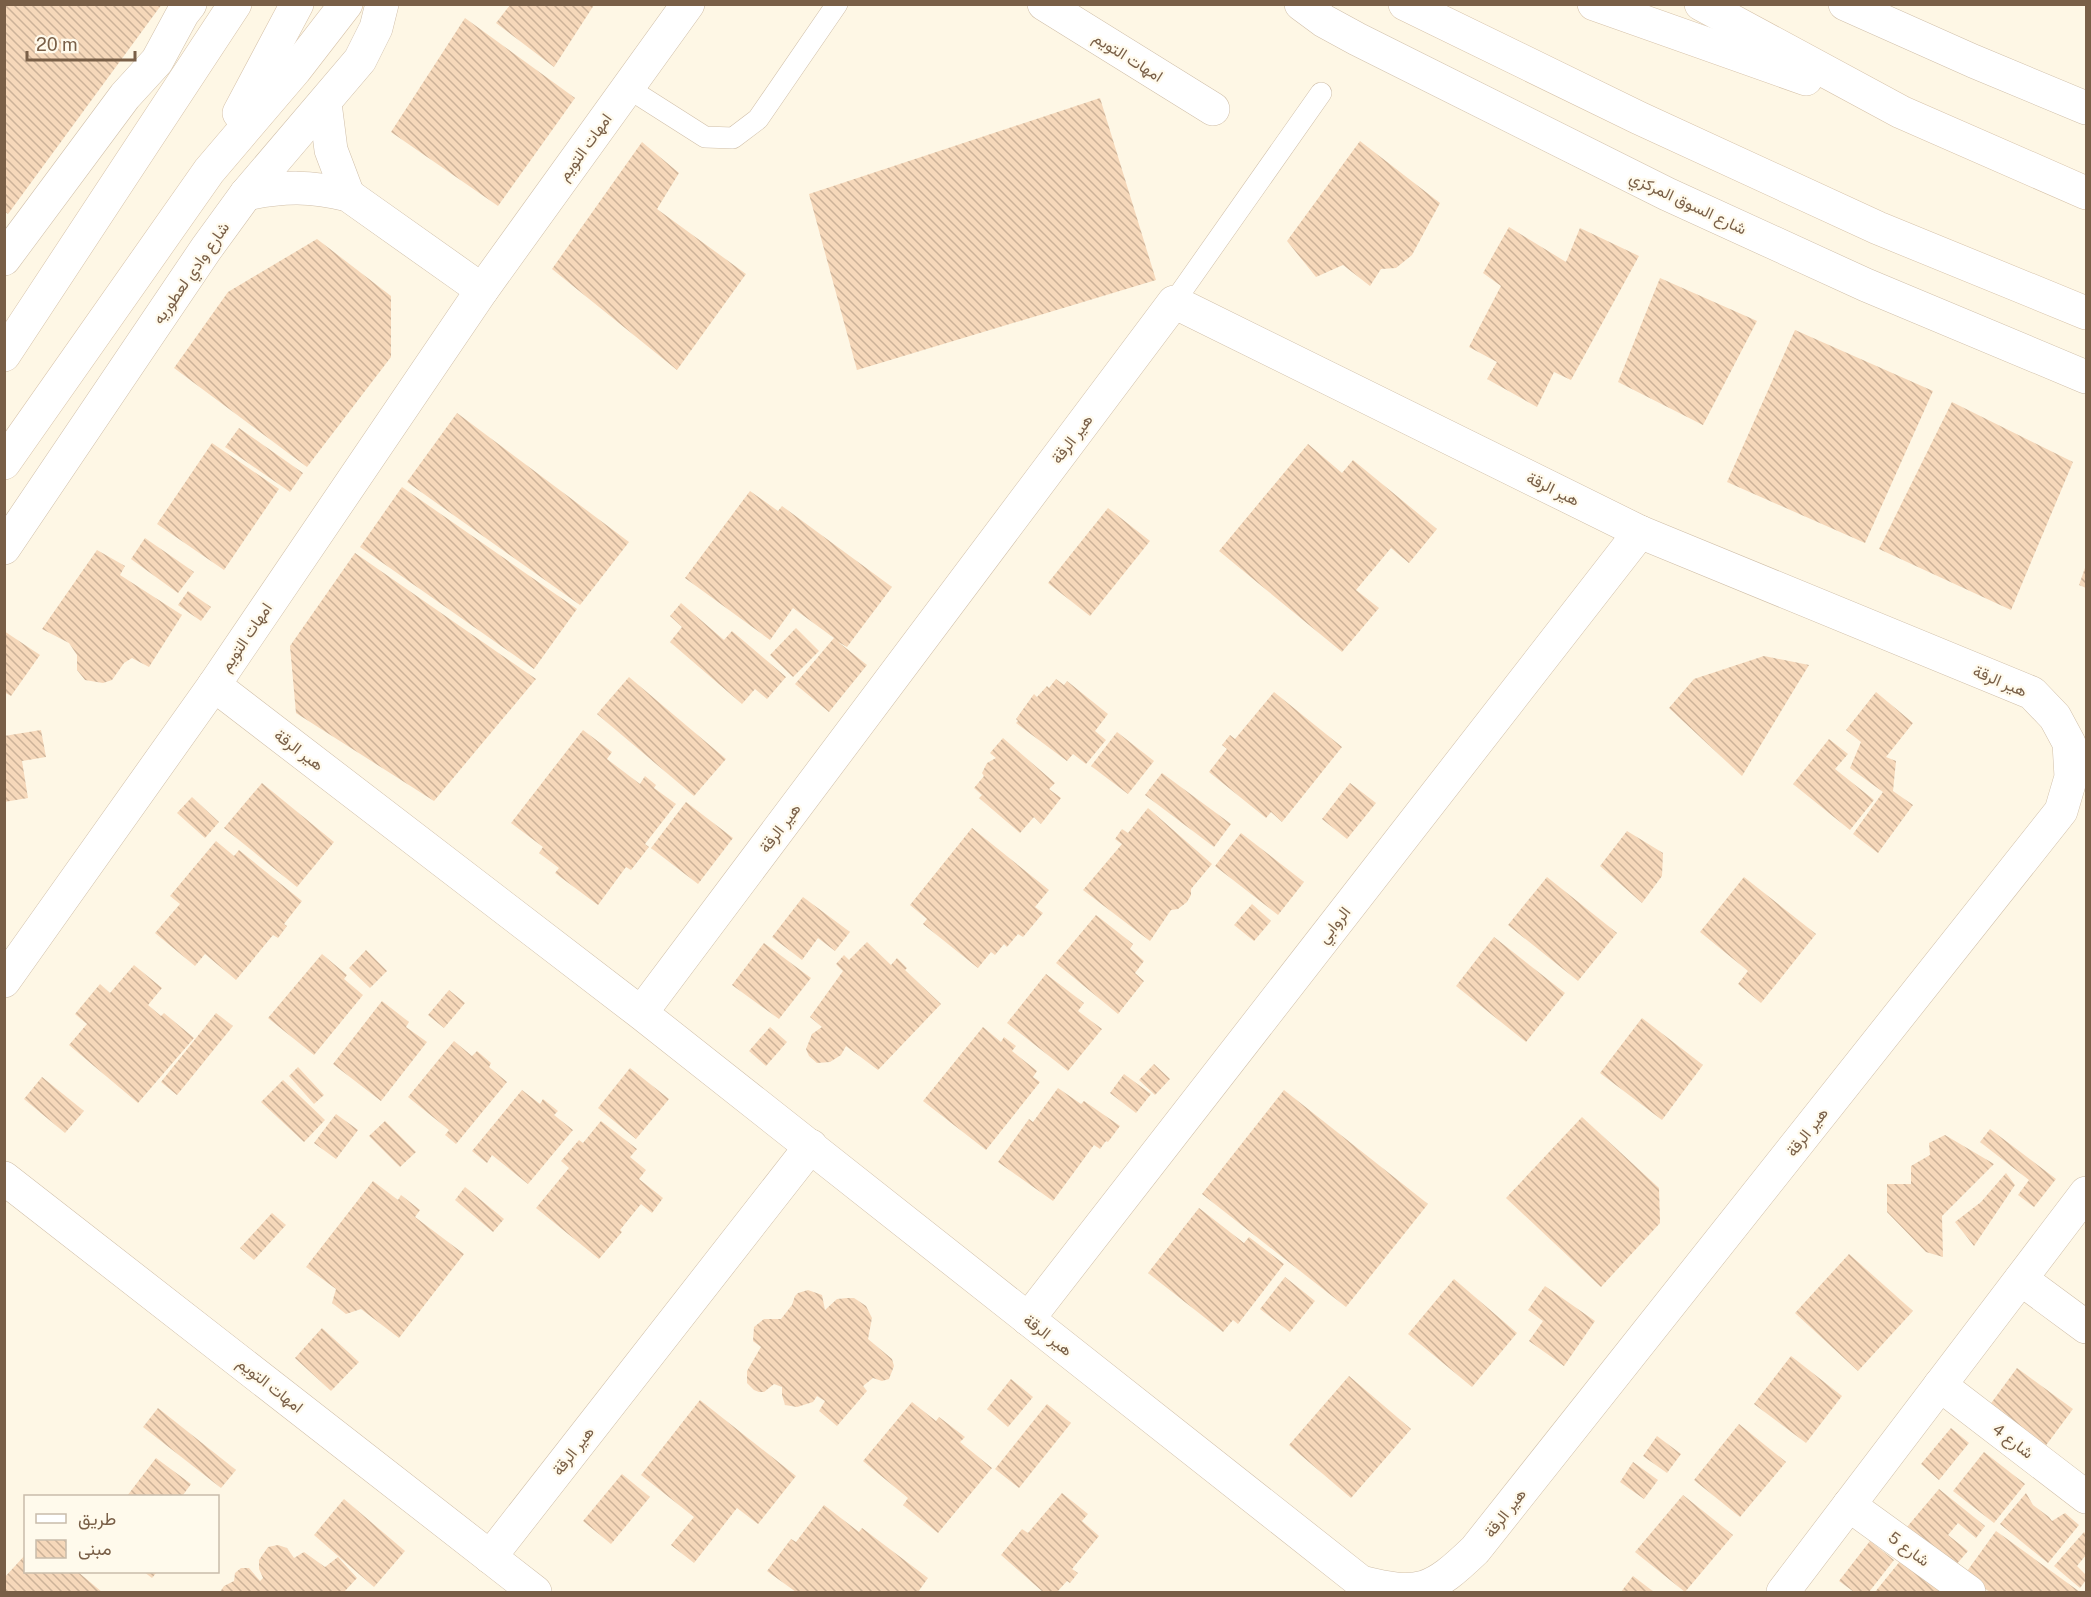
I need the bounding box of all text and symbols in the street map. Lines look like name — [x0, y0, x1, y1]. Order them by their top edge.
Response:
scale bar — [27, 24, 135, 62]
street label: امهات التويم — [1089, 28, 1166, 87]
text: 20 m — [36, 34, 78, 55]
street label: امهات التويم — [554, 110, 617, 185]
street label: شارع السوق المركزي — [1625, 168, 1749, 242]
street label: شارع وادي لعطوريه — [149, 218, 237, 330]
street label: هير الرقة — [1047, 411, 1097, 468]
street label: هير الرقة — [1523, 468, 1583, 511]
street label: امهات التويم — [216, 599, 277, 675]
street label: هير الرقة — [1970, 661, 2030, 702]
street label: هير الرقة — [270, 725, 327, 775]
street label: هير الرقة — [755, 800, 805, 857]
street label: الروابي — [1314, 903, 1357, 950]
street label: هير الرقة — [1782, 1104, 1833, 1161]
street label: هير الرقة — [1019, 1310, 1076, 1361]
street label: امهات التويم — [233, 1353, 307, 1417]
street label: شارع 4 — [1988, 1420, 2037, 1464]
street label: هير الرقة — [548, 1423, 599, 1480]
street label: هير الرقة — [1480, 1485, 1531, 1542]
legend — [24, 1495, 219, 1573]
text: طريق — [78, 1508, 116, 1530]
street label: شارع 5 — [1884, 1528, 1933, 1572]
text: مبنى — [78, 1538, 112, 1560]

